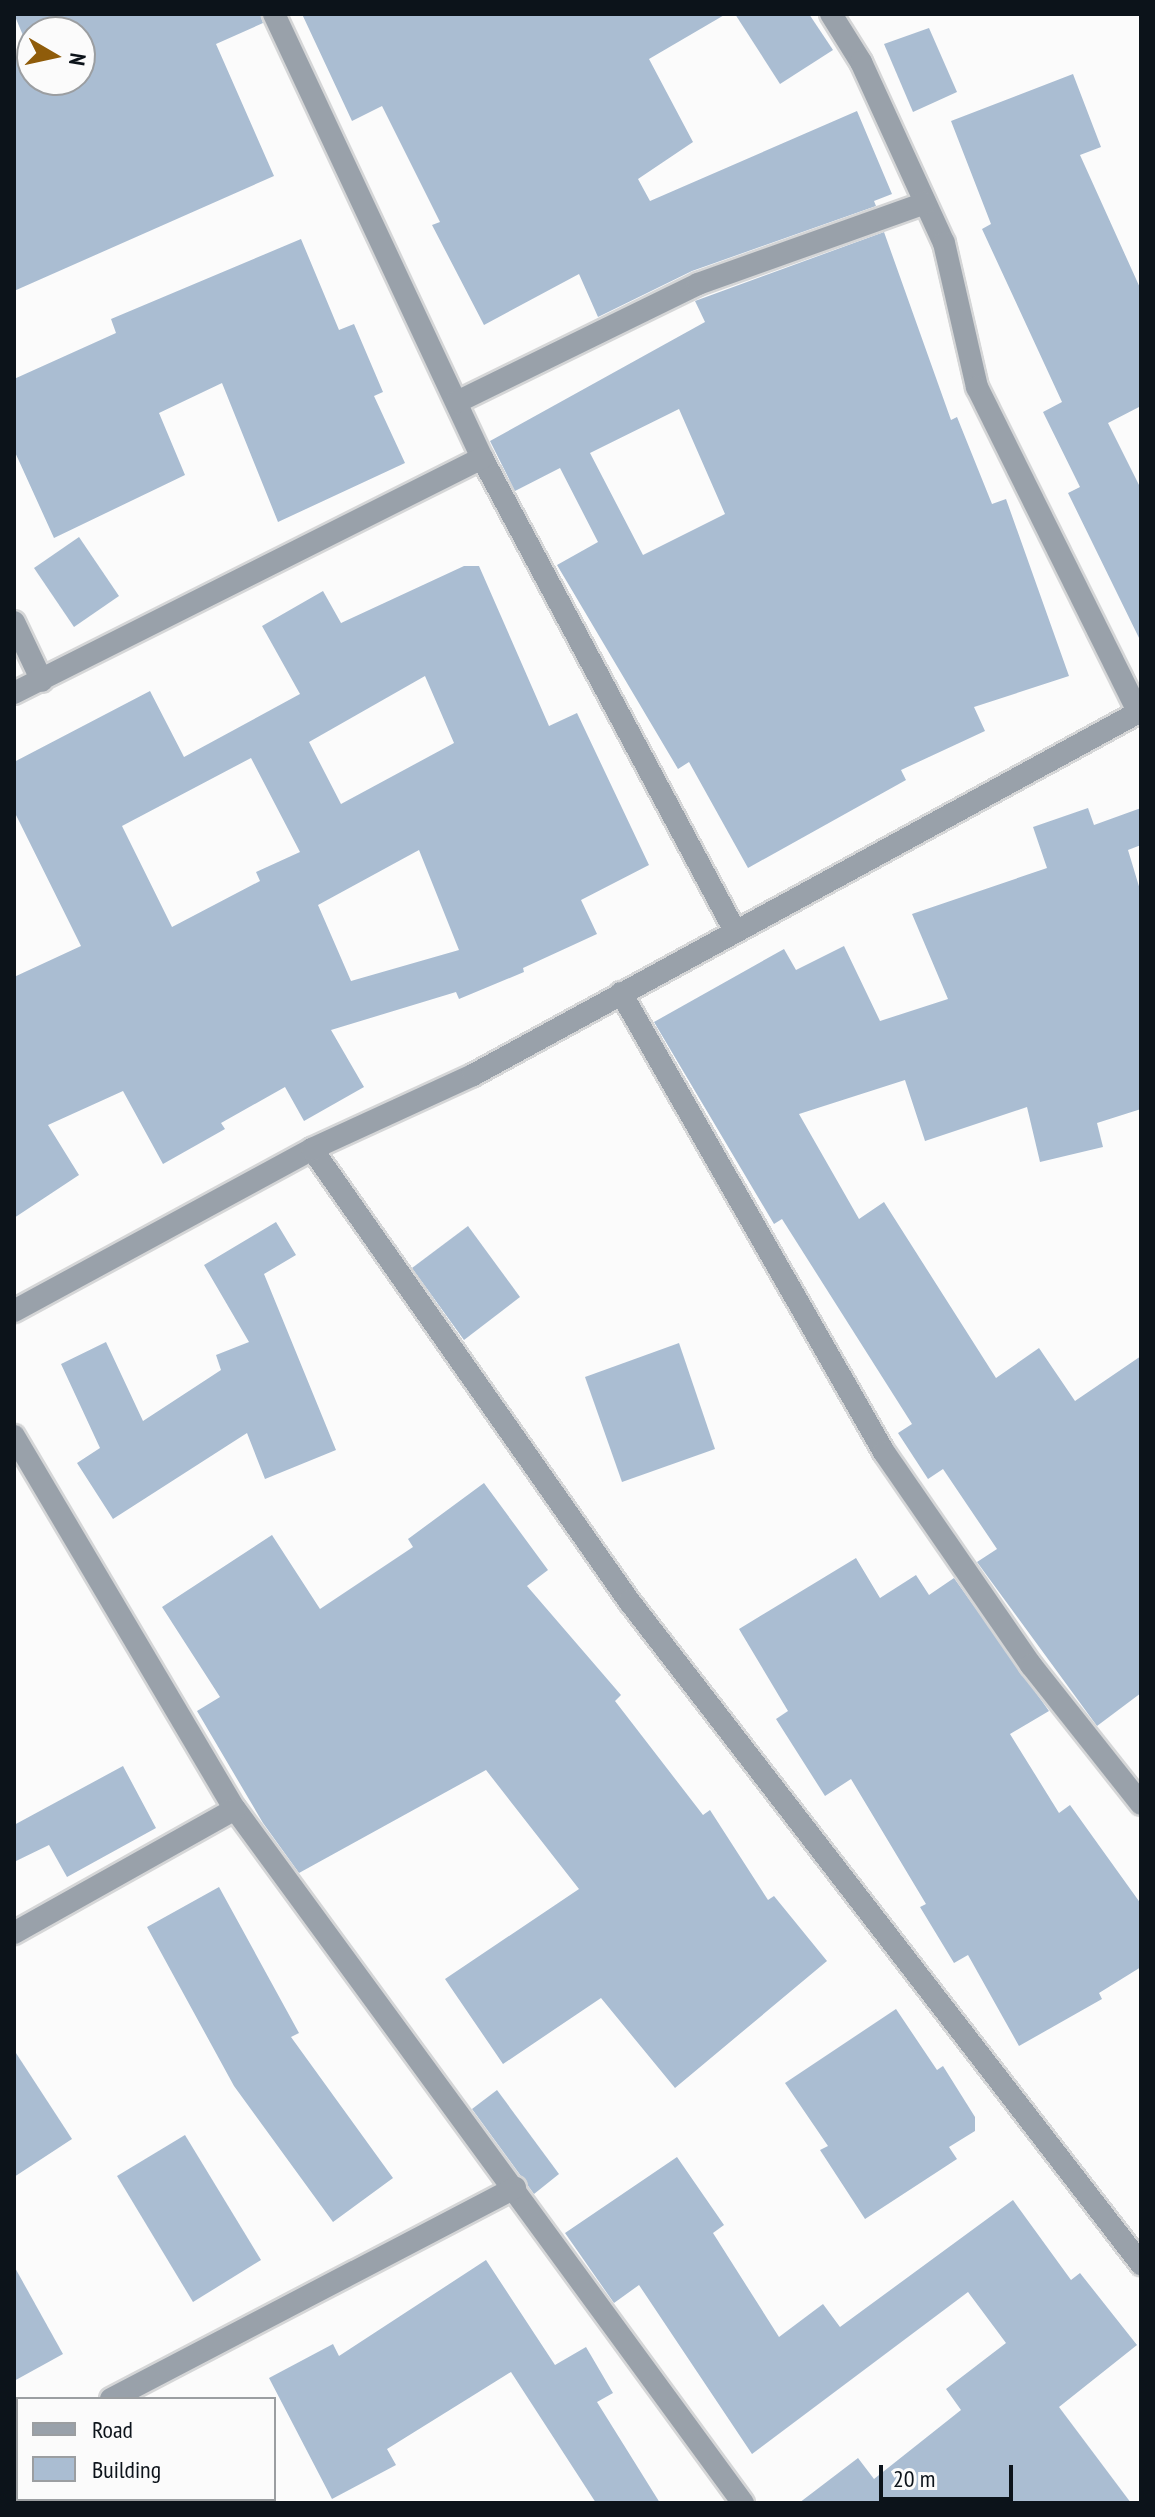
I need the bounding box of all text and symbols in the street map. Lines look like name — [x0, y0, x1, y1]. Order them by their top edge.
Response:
north arrow — [16, 16, 96, 96]
text: N — [63, 51, 92, 67]
legend — [16, 2397, 276, 2501]
text: Road — [92, 2414, 133, 2445]
scale bar — [883, 2449, 1017, 2499]
text: Building — [92, 2454, 161, 2485]
text: 20 m — [893, 2463, 935, 2494]

